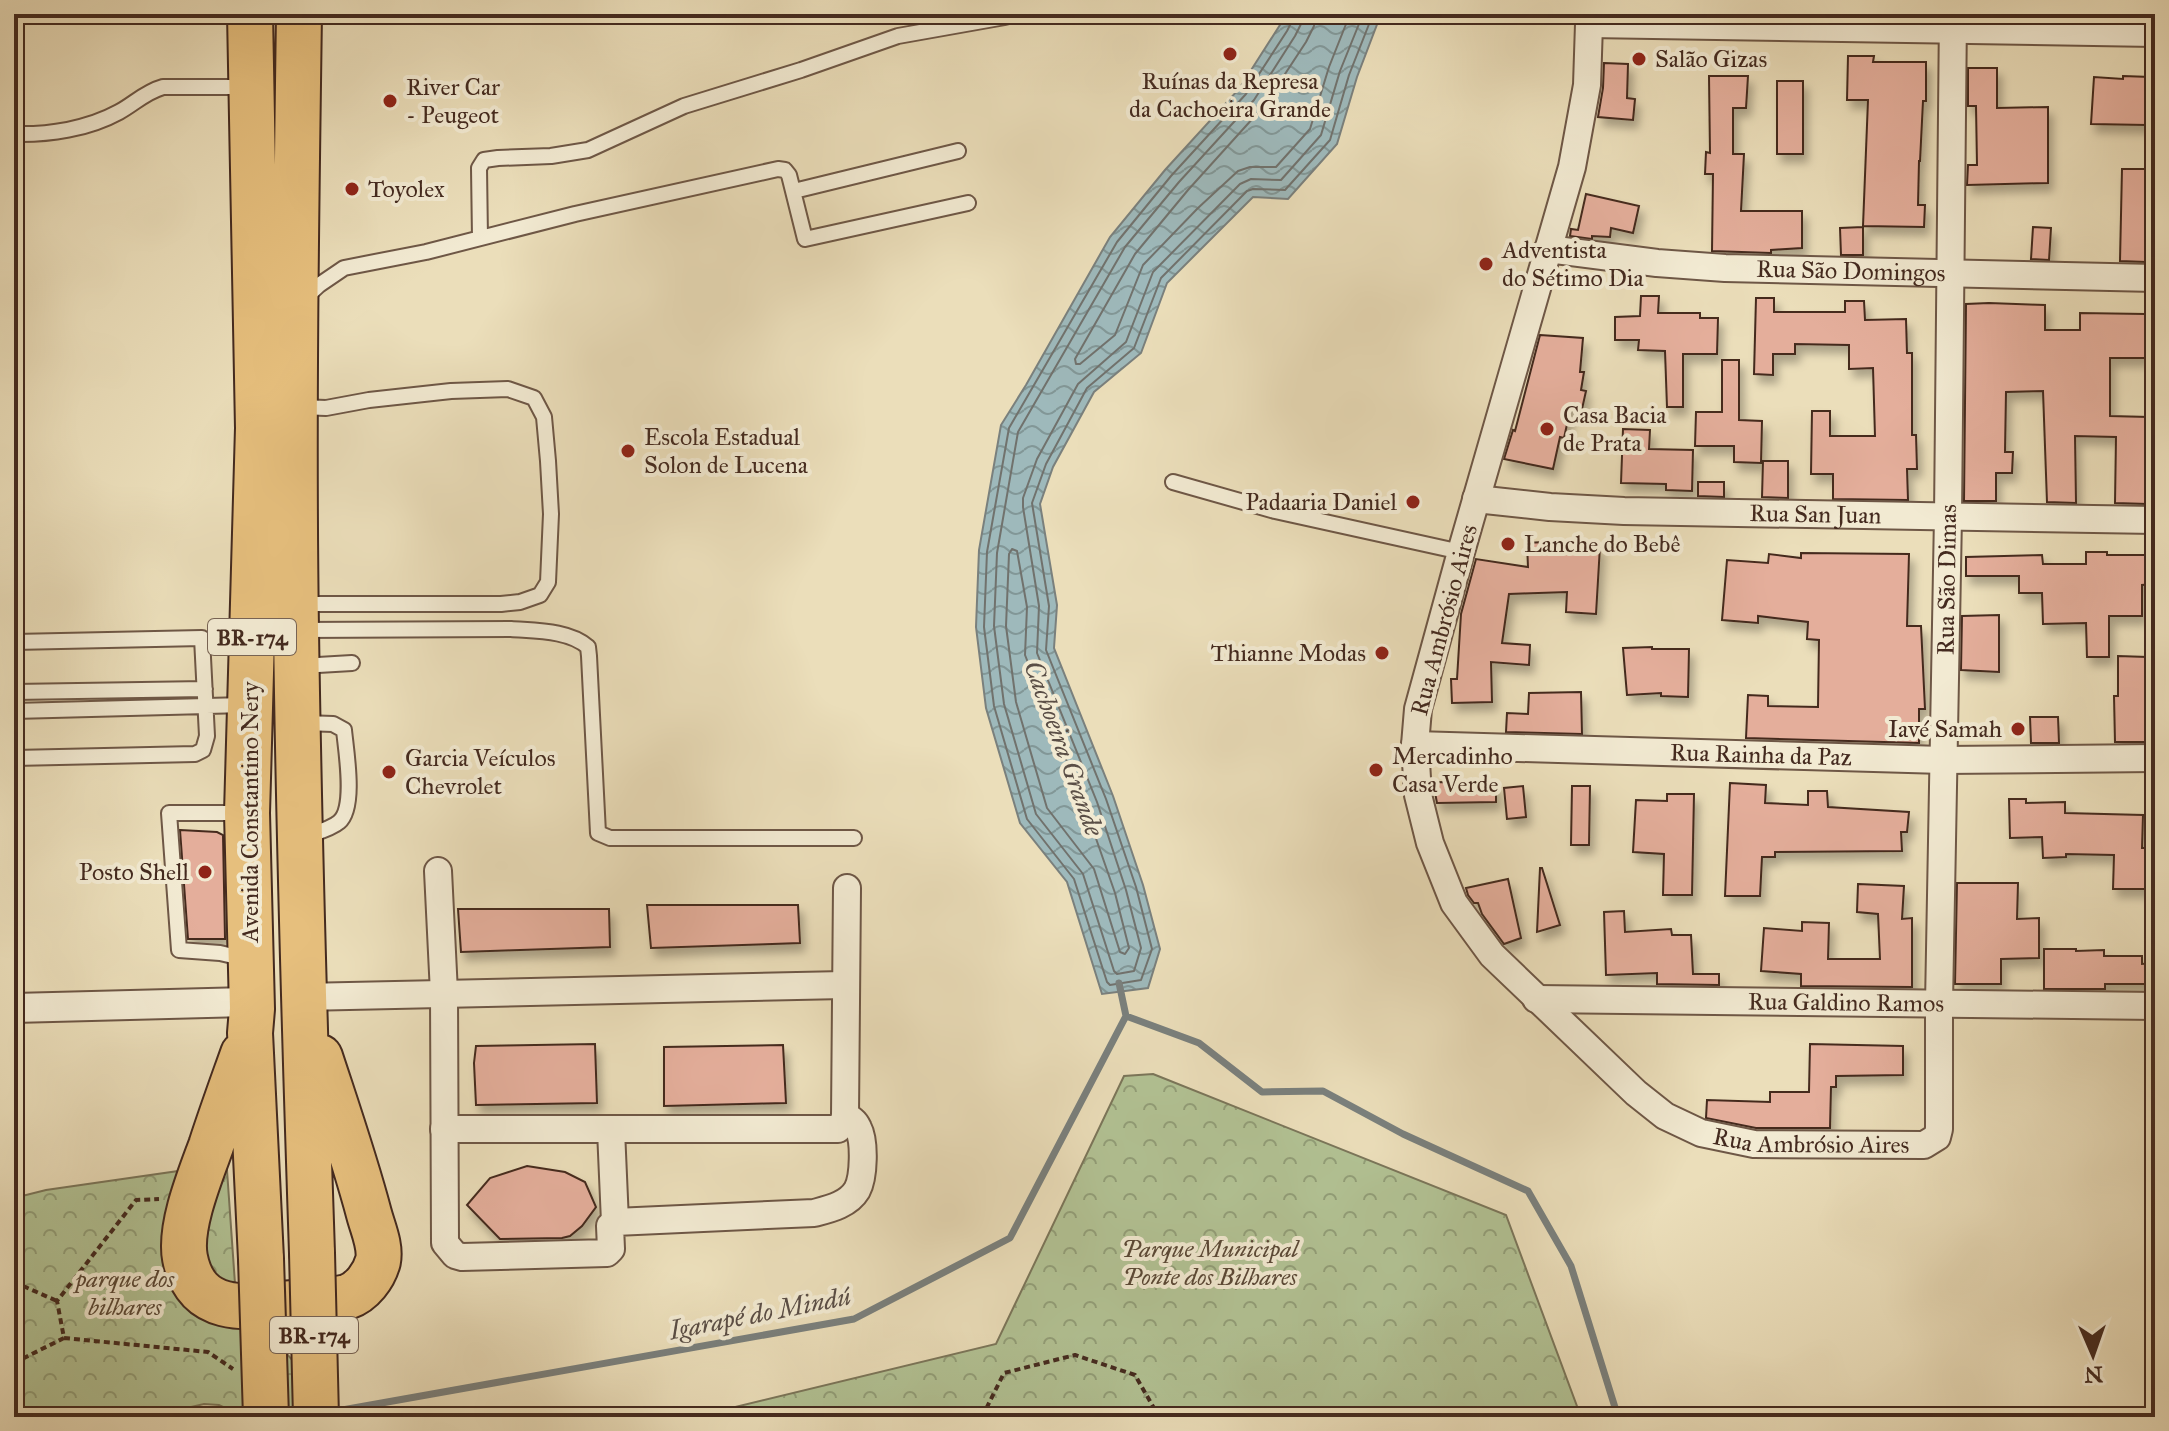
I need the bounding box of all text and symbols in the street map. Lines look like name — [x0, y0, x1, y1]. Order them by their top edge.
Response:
place label: Salão Gizas — [1655, 44, 1767, 74]
marker: Ruínas da Represa da Cachoeira Grande — [1221, 45, 1239, 63]
marker: Salão Gizas — [1630, 50, 1648, 68]
place label: Ruínas da Represa da Cachoeira Grande — [1129, 66, 1331, 124]
place label: River Car - Peugeot — [406, 72, 500, 130]
marker: River Car - Peugeot — [381, 92, 399, 110]
place label: Toyolex — [368, 174, 445, 204]
marker: Toyolex — [343, 180, 361, 198]
place label: Adventista do Sétimo Dia — [1501, 235, 1644, 293]
street label: Rua São Domingos — [1756, 254, 1946, 288]
marker: Adventista do Sétimo Dia — [1477, 255, 1495, 273]
place label: Casa Bacia de Prata — [1563, 400, 1667, 458]
marker: Casa Bacia de Prata — [1538, 420, 1556, 438]
place label: Escola Estadual Solon de Lucena — [644, 422, 809, 480]
marker: Escola Estadual Solon de Lucena — [619, 442, 637, 460]
place label: Padaaria Daniel — [1245, 487, 1398, 517]
marker: Padaaria Daniel — [1404, 493, 1422, 511]
street label: Rua San Juan — [1749, 498, 1882, 530]
street label: Rua São Dimas — [1930, 504, 1963, 655]
street label: Rua Ambrósio Aires — [1404, 521, 1484, 719]
place label: Lanche do Bebê — [1524, 529, 1680, 559]
marker: Lanche do Bebê — [1499, 535, 1517, 553]
road number: BR-174 — [208, 619, 296, 655]
place label: Thianne Modas — [1211, 638, 1366, 668]
marker: Thianne Modas — [1373, 644, 1391, 662]
water label: Cachoeira Grande — [1017, 656, 1111, 841]
street label: Avenida Constantino Nery — [235, 681, 265, 943]
place label: Iavé Samah — [1888, 714, 2002, 744]
marker: Iavé Samah — [2009, 720, 2027, 738]
street label: Rua Rainha da Paz — [1669, 737, 1852, 772]
place label: Mercadinho Casa Verde — [1392, 741, 1513, 799]
place label: Garcia Veículos Chevrolet — [405, 743, 555, 801]
marker: Mercadinho Casa Verde — [1367, 761, 1385, 779]
marker: Garcia Veículos Chevrolet — [380, 763, 398, 781]
place label: Posto Shell — [79, 857, 189, 887]
marker: Posto Shell — [196, 863, 214, 881]
street label: Rua Galdino Ramos — [1748, 986, 1944, 1019]
street label: Rua Ambrósio Aires — [1710, 1121, 1909, 1160]
park label: Parque Municipal Ponte dos Bilhares — [1122, 1234, 1301, 1292]
park label: parque dos bilhares — [73, 1264, 175, 1322]
water label: Igarapé do Mindú — [665, 1279, 855, 1347]
north arrow — [2053, 1315, 2133, 1395]
road number: BR-174 — [270, 1317, 358, 1353]
text: N — [2084, 1361, 2103, 1388]

